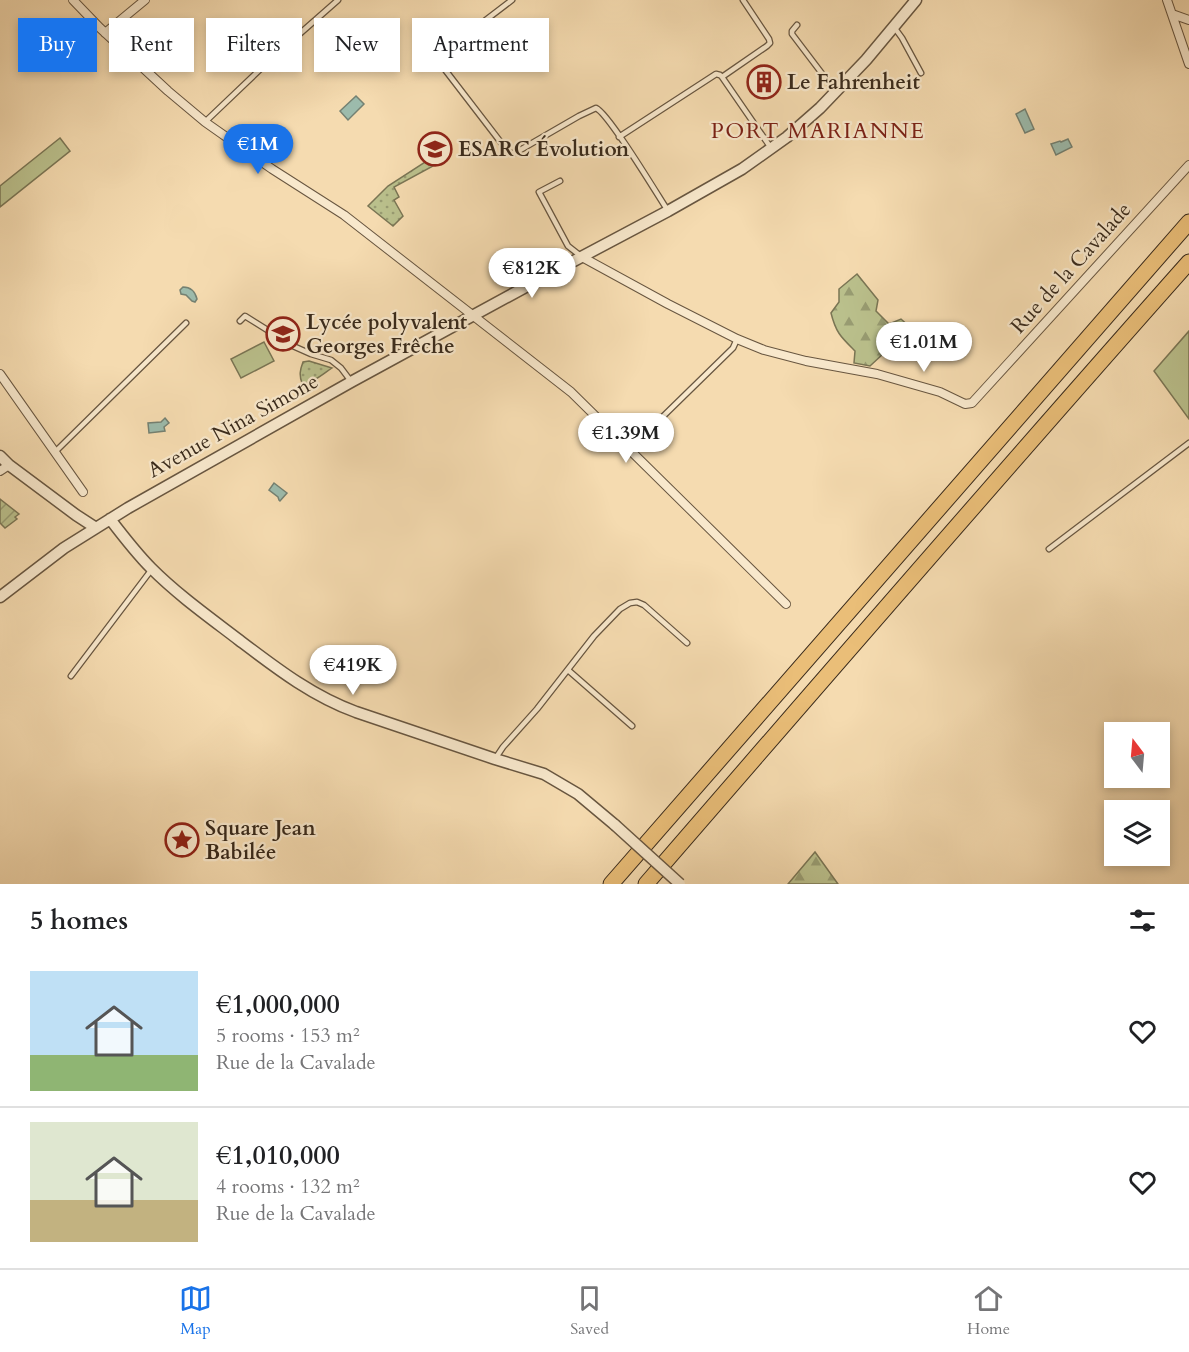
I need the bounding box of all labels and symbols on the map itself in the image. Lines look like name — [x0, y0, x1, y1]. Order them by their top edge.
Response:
building icon: Le Fahrenheit — [746, 64, 782, 100]
place label: Le Fahrenheit — [787, 68, 920, 97]
district label: PORT MARIANNE — [711, 116, 925, 146]
pin: €1M — [229, 124, 287, 175]
school or university icon: ESARC Évolution — [417, 131, 453, 167]
place label: ESARC Évolution — [458, 135, 630, 164]
street label: Rue de la Cavalade — [1004, 196, 1138, 340]
pin: €812K — [490, 248, 574, 299]
place label: Lycée polyvalent Georges Frêche — [306, 308, 468, 361]
school or university icon: Lycée polyvalent Georges Frêche — [265, 316, 301, 352]
pin: €1.01M — [875, 322, 973, 373]
street label: Avenue Nina Simone — [142, 367, 324, 485]
pin: €1.39M — [577, 413, 675, 464]
pin: €419K — [311, 645, 395, 696]
north arrow — [1104, 722, 1170, 788]
place label: Square Jean Babilée — [205, 814, 316, 867]
place icon: Square Jean Babilée — [164, 822, 200, 858]

